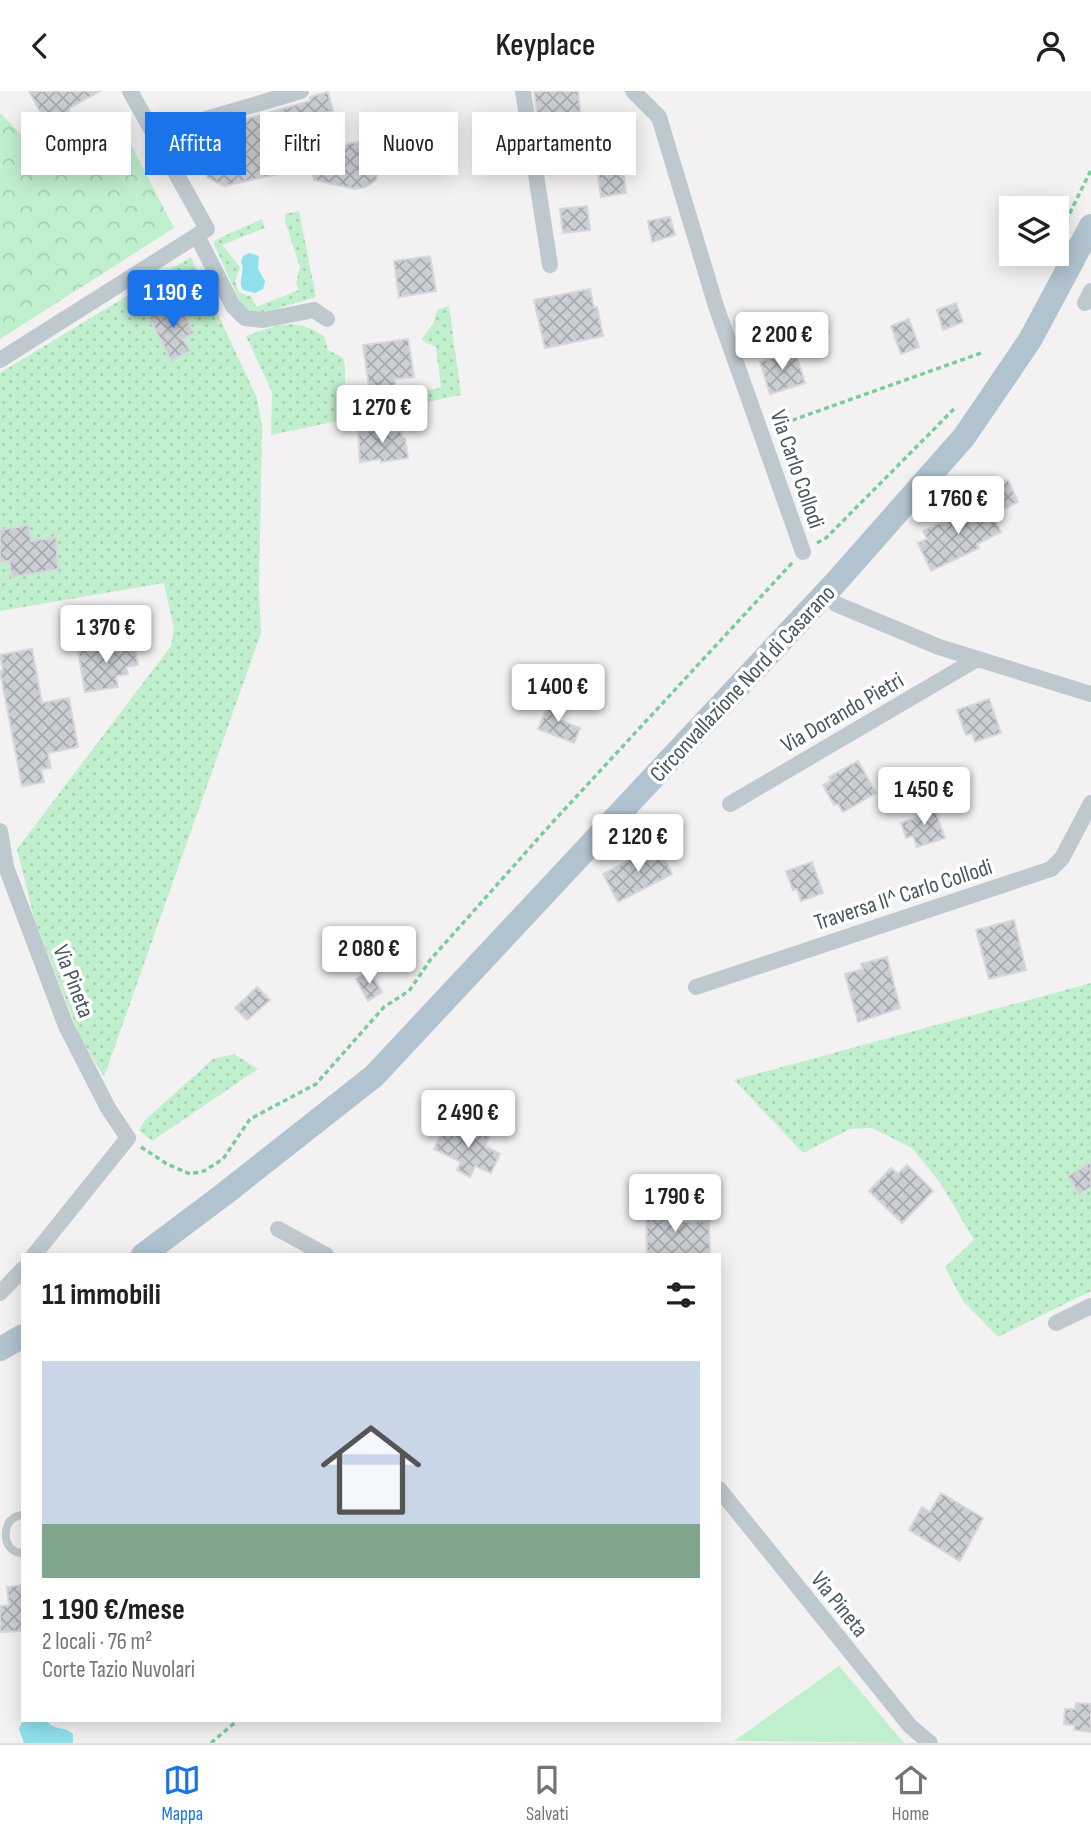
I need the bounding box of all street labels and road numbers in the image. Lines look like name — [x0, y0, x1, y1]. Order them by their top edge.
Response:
street label: Via Carlo Collodi — [764, 406, 830, 532]
street label: Circonvallazione Nord di Casarano — [644, 579, 841, 788]
street label: Via Dorando Pietri — [776, 667, 909, 759]
street label: Traversa II^ Carlo Collodi — [811, 853, 996, 937]
street label: Via Pineta — [46, 941, 100, 1022]
street label: Via Pineta — [804, 1566, 874, 1643]

